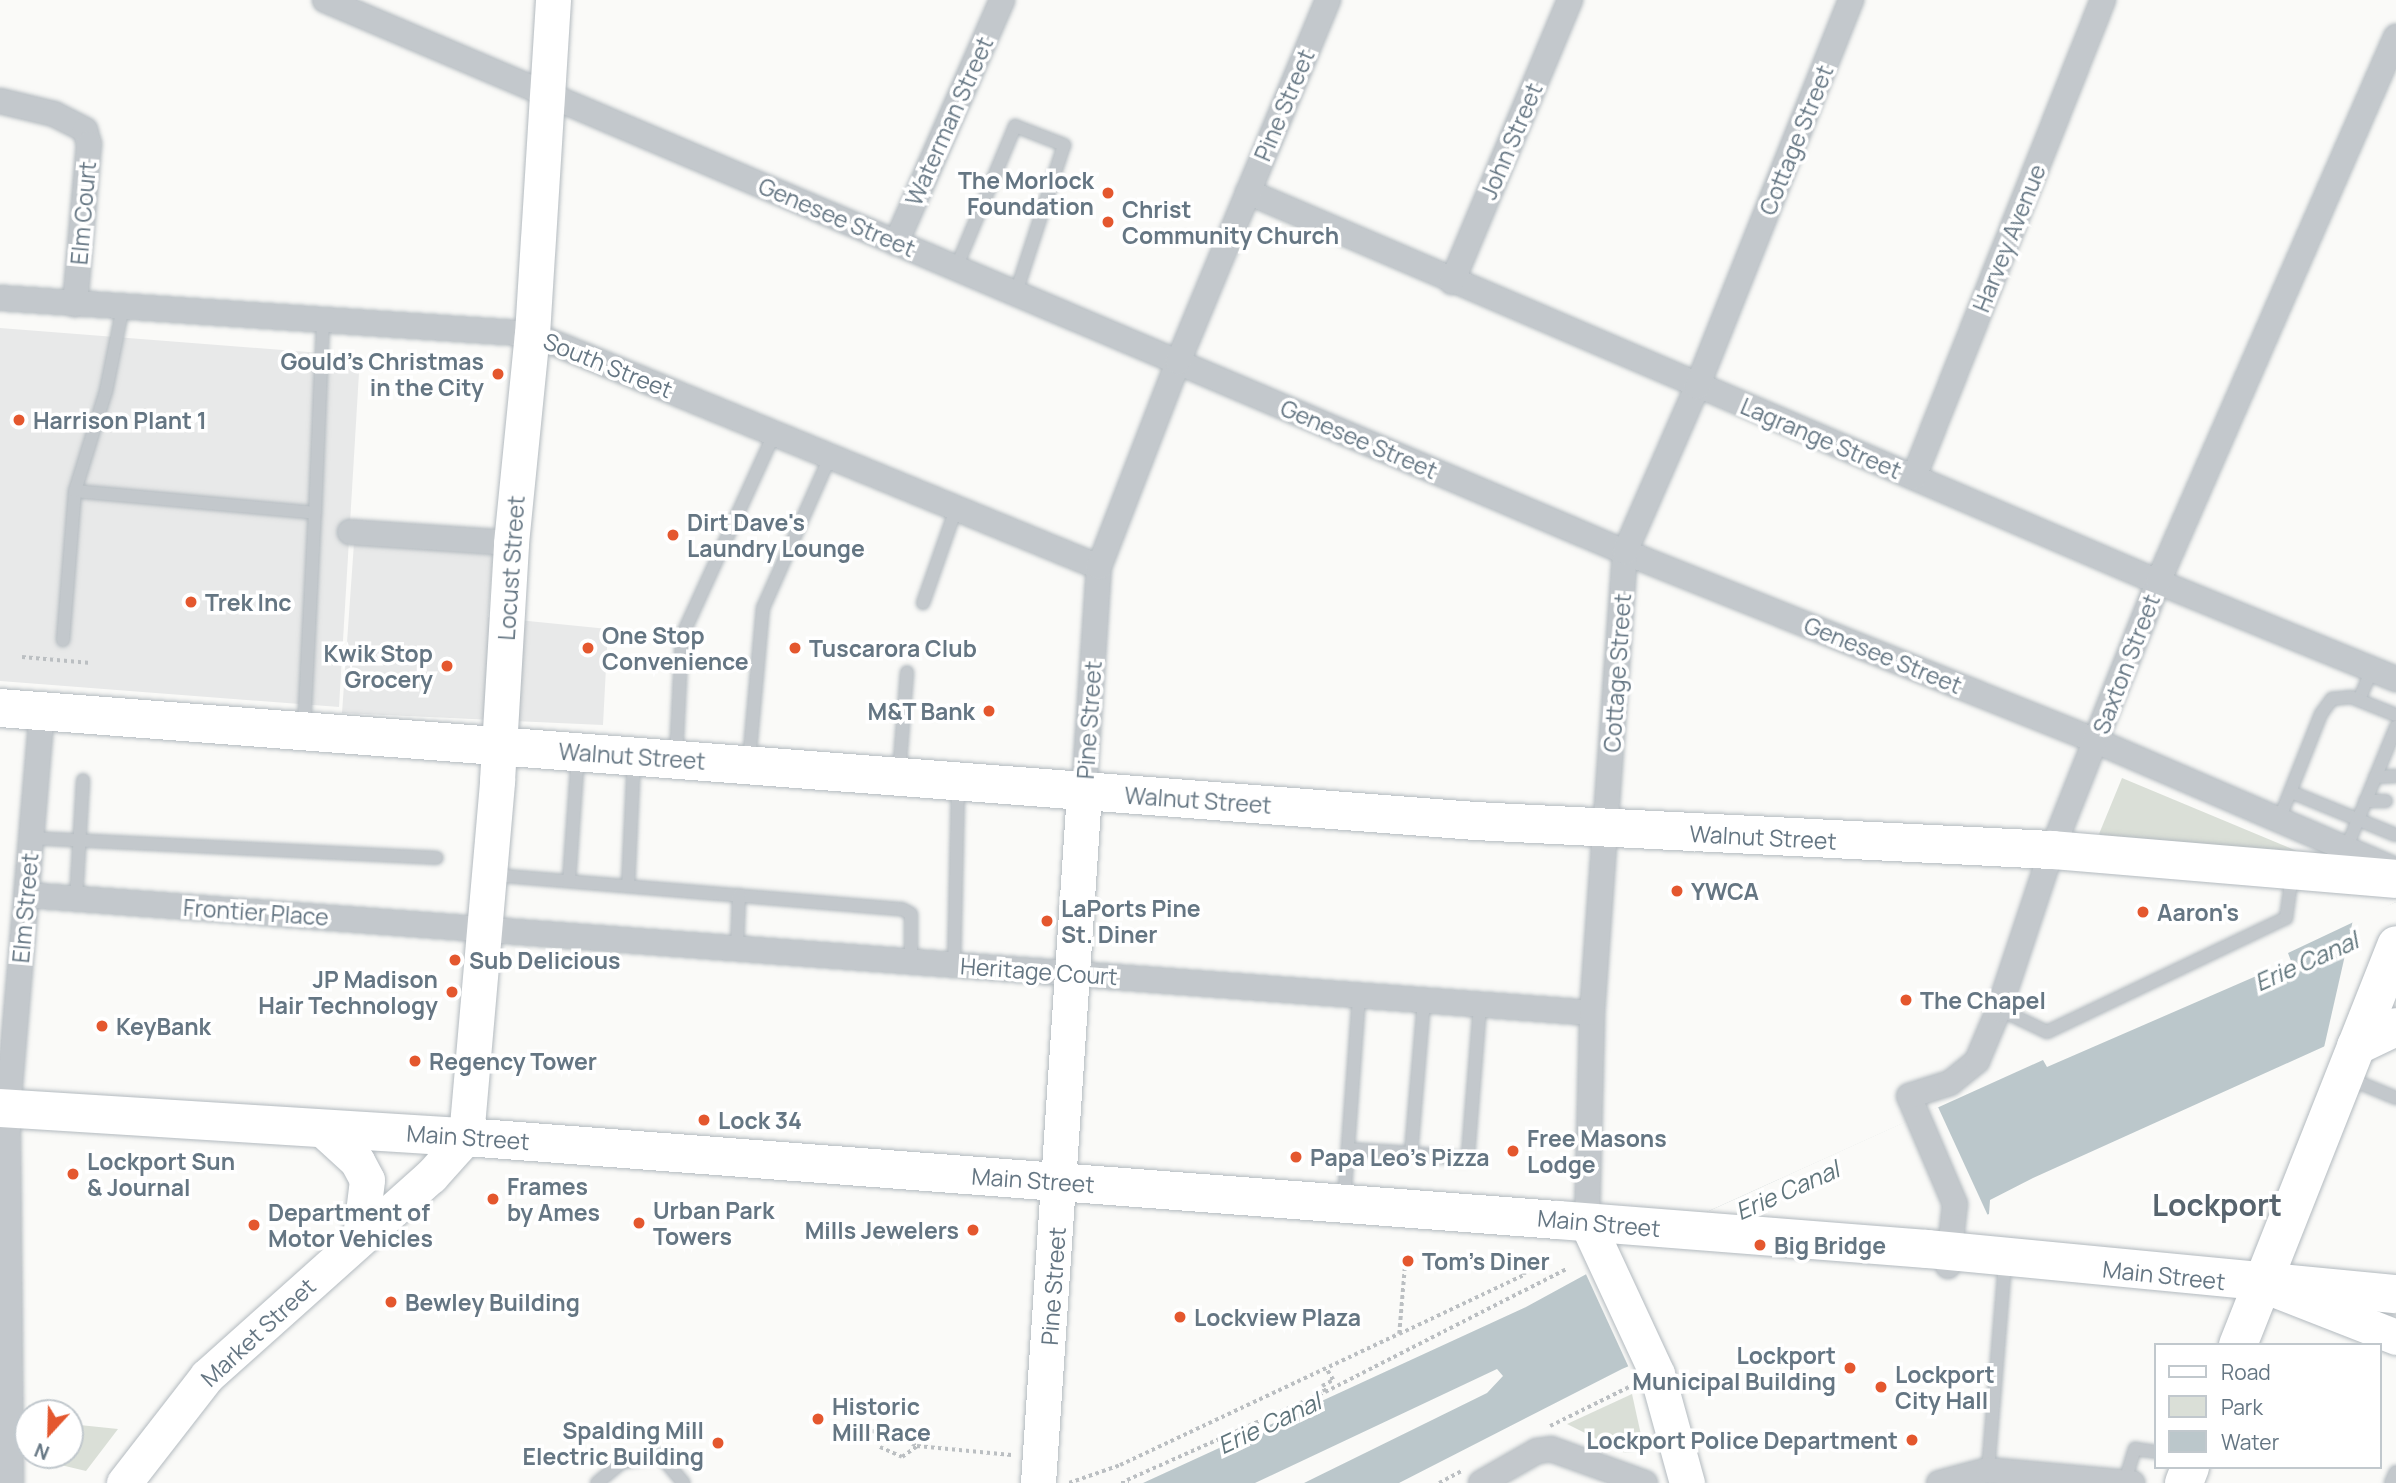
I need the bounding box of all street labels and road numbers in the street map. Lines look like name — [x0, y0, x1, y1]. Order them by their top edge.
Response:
street label: Waterman Street — [899, 32, 999, 210]
street label: Pine Street — [1248, 45, 1320, 165]
street label: Cottage Street — [1753, 61, 1839, 219]
street label: John Street — [1474, 79, 1548, 203]
street label: Elm Court — [65, 160, 101, 266]
street label: Harvey Avenue — [1967, 160, 2051, 316]
street label: Genesee Street — [755, 172, 919, 262]
street label: South Street — [540, 327, 676, 403]
street label: Lagrange Street — [1737, 392, 1905, 484]
street label: Genesee Street — [1277, 394, 1441, 484]
street label: Locust Street — [492, 495, 530, 641]
street label: Saxton Street — [2087, 590, 2165, 738]
street label: Cottage Street — [1598, 593, 1636, 753]
street label: Genesee Street — [1800, 611, 1966, 699]
street label: Pine Street — [1071, 660, 1107, 780]
street label: Walnut Street — [558, 737, 706, 775]
street label: Walnut Street — [1124, 781, 1272, 819]
street label: Walnut Street — [1689, 819, 1837, 855]
street label: Elm Street — [6, 852, 44, 964]
street label: Frontier Place — [182, 893, 330, 931]
street label: Heritage Court — [959, 952, 1119, 990]
street label: Main Street — [406, 1119, 530, 1155]
street label: Main Street — [971, 1162, 1095, 1198]
street label: Main Street — [1536, 1204, 1662, 1242]
street label: Pine Street — [1035, 1226, 1071, 1346]
street label: Main Street — [2101, 1255, 2227, 1295]
street label: Market Street — [195, 1272, 321, 1392]

